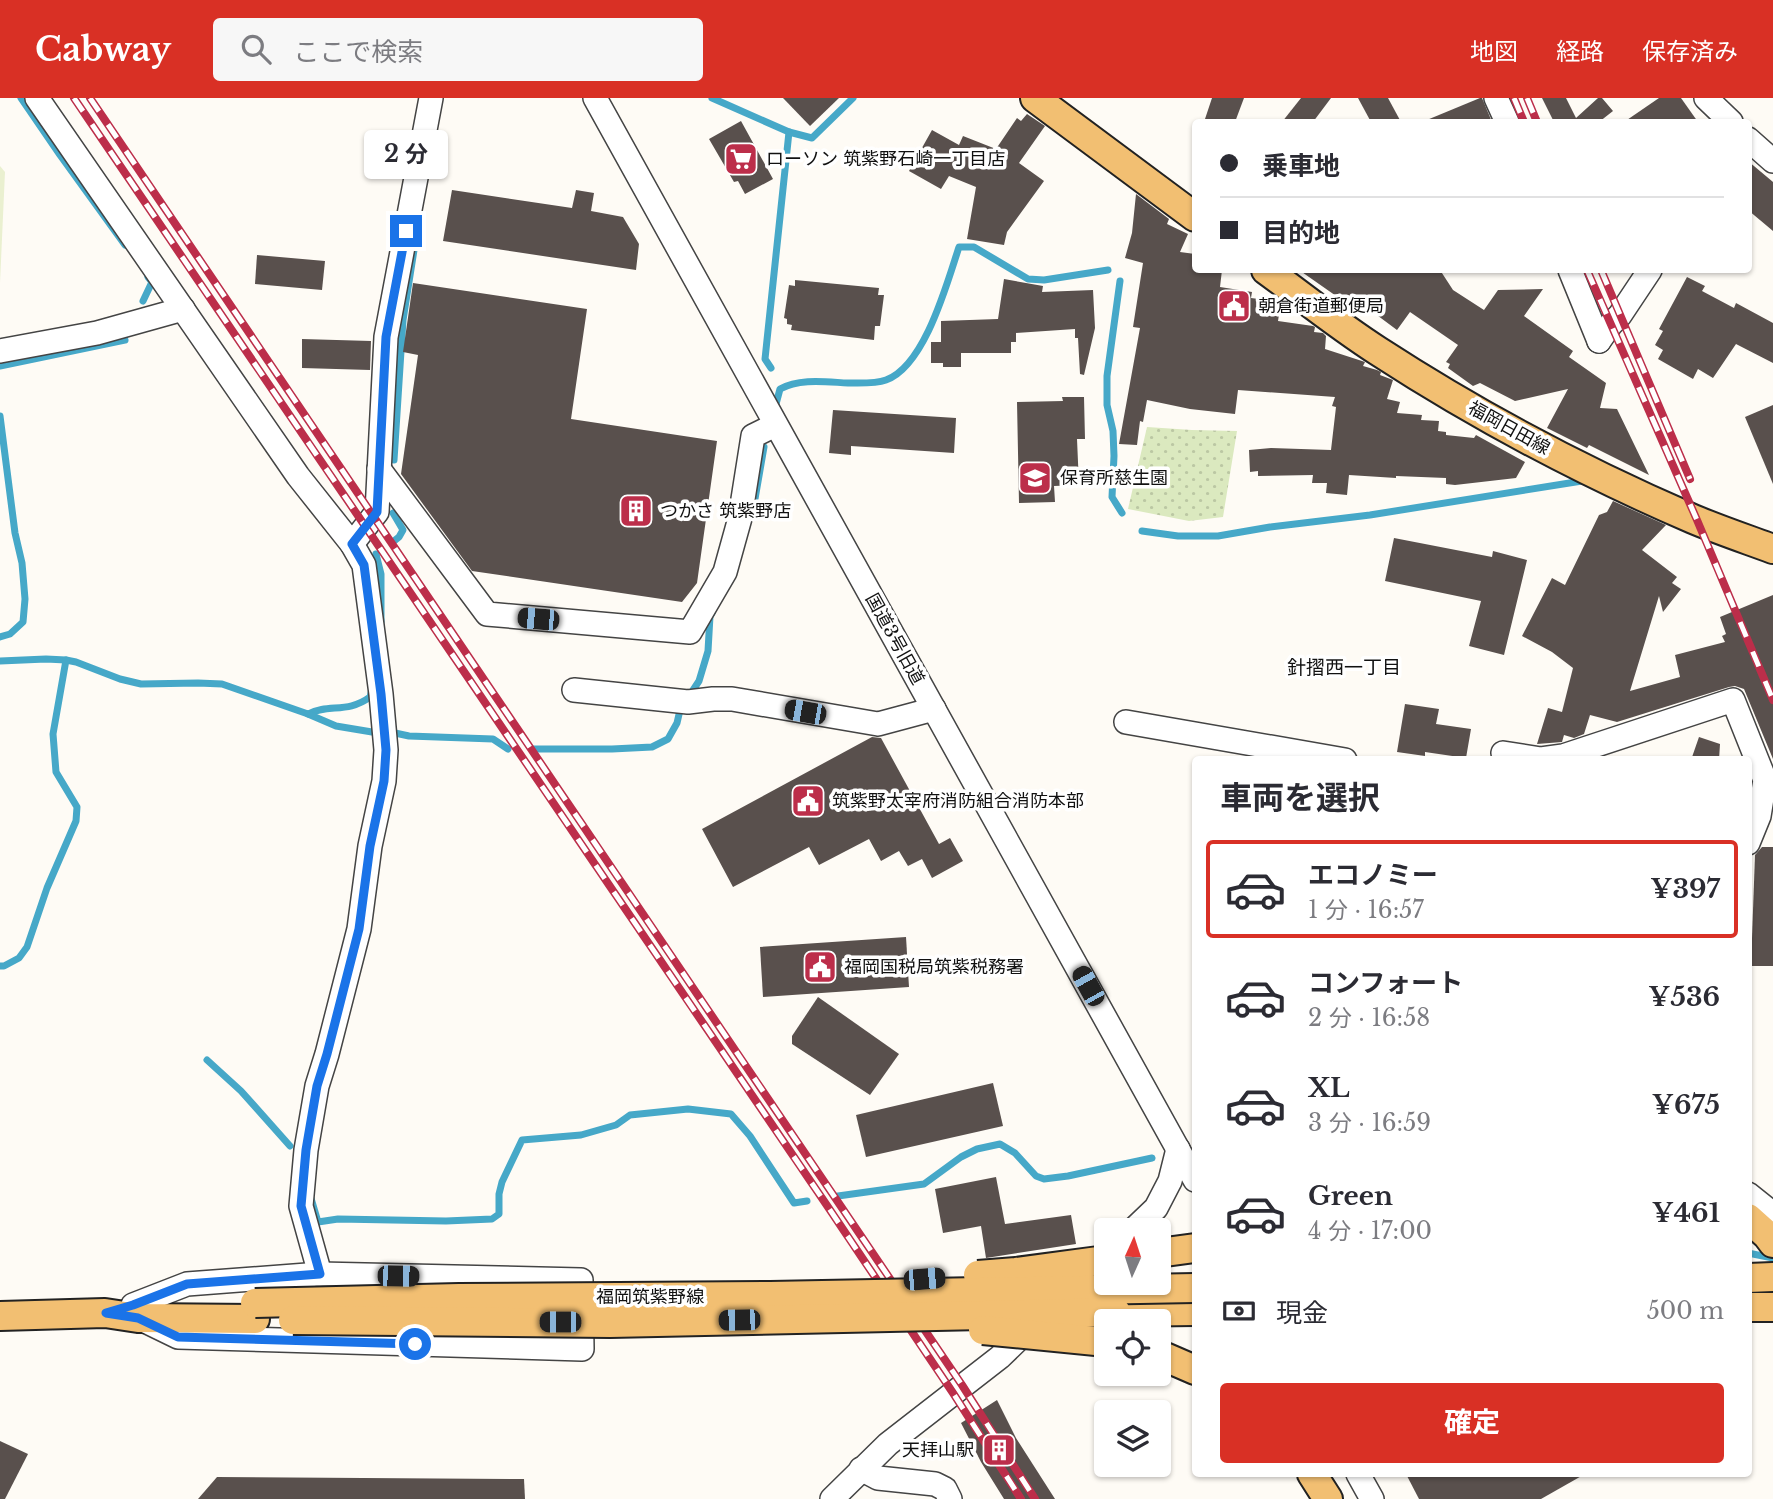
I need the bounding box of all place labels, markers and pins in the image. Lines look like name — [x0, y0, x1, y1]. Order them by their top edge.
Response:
supermarket icon: ローソン 筑紫野石崎一丁目店 — [722, 140, 760, 178]
place label: ローソン 筑紫野石崎一丁目店 — [766, 148, 1005, 170]
public building icon: 朝倉街道郵便局 — [1215, 287, 1253, 325]
place label: 朝倉街道郵便局 — [1258, 295, 1384, 317]
school or university icon: 保育所慈生園 — [1016, 459, 1054, 497]
place label: 保育所慈生園 — [1060, 467, 1168, 489]
building icon: つかさ 筑紫野店 — [617, 492, 655, 530]
place label: つかさ 筑紫野店 — [660, 500, 791, 522]
public building icon: 筑紫野太宰府消防組合消防本部 — [789, 782, 827, 820]
place label: 筑紫野太宰府消防組合消防本部 — [832, 790, 1084, 812]
public building icon: 福岡国税局筑紫税務署 — [801, 948, 839, 986]
place label: 福岡国税局筑紫税務署 — [844, 956, 1024, 978]
building icon: 天拝山駅 — [980, 1431, 1018, 1469]
place label: 天拝山駅 — [902, 1439, 974, 1461]

